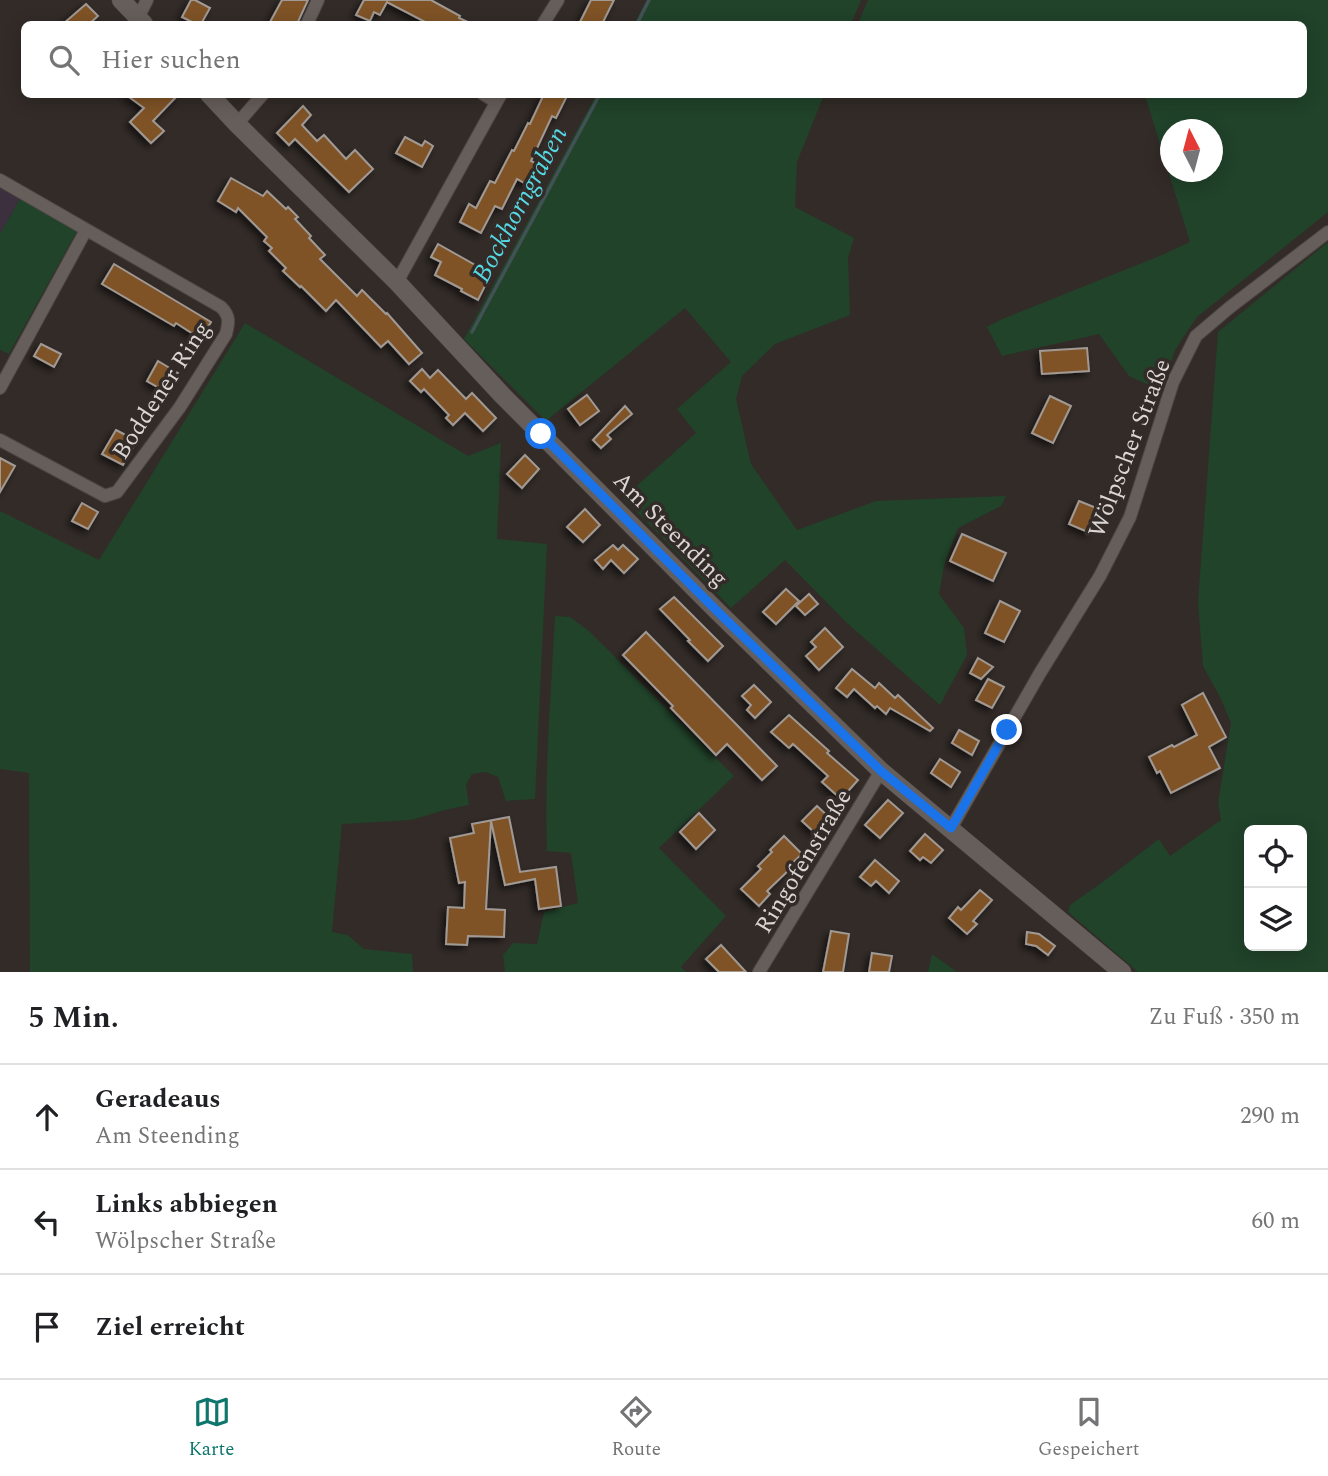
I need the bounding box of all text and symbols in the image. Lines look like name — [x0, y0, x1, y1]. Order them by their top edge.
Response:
search box — [21, 21, 1307, 98]
text: Hier suchen — [101, 40, 241, 80]
icon: search — [45, 41, 83, 79]
water label: Bockhorngraben — [462, 119, 578, 290]
north arrow — [1160, 119, 1223, 182]
street label: Boddener Ring — [103, 314, 220, 467]
street label: Wölpscher Straße — [1079, 354, 1181, 543]
route start — [525, 418, 556, 449]
street label: Am Steending — [604, 464, 736, 596]
route end — [991, 714, 1022, 745]
street label: Ringofenstraße — [746, 782, 861, 941]
map controls — [1244, 825, 1307, 951]
button: locate — [1244, 825, 1307, 888]
button: layers — [1244, 888, 1307, 951]
text: 5 Min. — [28, 995, 119, 1041]
text: Zu Fuß · 350 m — [1149, 1000, 1300, 1035]
text: Geradeaus — [95, 1079, 221, 1119]
icon: ahead — [28, 1098, 66, 1136]
text: 290 m — [1240, 1099, 1300, 1134]
text: Am Steending — [95, 1119, 240, 1154]
text: Links abbiegen — [95, 1184, 278, 1224]
icon: left — [28, 1203, 66, 1241]
text: 60 m — [1251, 1204, 1300, 1239]
text: Wölpscher Straße — [95, 1224, 276, 1259]
text: Ziel erreicht — [95, 1307, 245, 1347]
icon: arrive — [28, 1308, 66, 1346]
tab: Karte — [188, 1393, 235, 1464]
tab: Route — [612, 1393, 661, 1464]
tab: Gespeichert — [1038, 1393, 1140, 1464]

